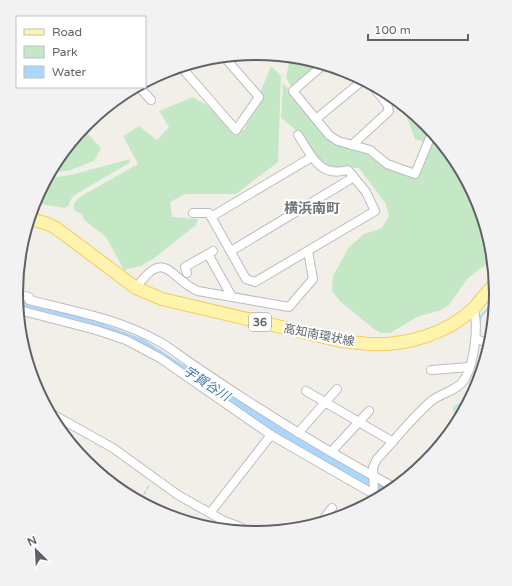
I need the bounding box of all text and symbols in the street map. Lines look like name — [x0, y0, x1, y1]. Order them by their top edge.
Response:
legend — [16, 16, 146, 88]
scale bar — [368, 16, 468, 42]
text: 100 m — [374, 23, 411, 37]
text: Road — [52, 25, 82, 39]
text: Park — [52, 45, 78, 59]
text: Water — [52, 65, 87, 79]
district label: 横浜南町 — [284, 200, 340, 217]
road number: 36 — [249, 313, 271, 331]
street label: 高知南環状線 — [282, 321, 356, 349]
water label: 宇賀谷川 — [180, 363, 234, 406]
north arrow — [16, 530, 56, 570]
text: N — [25, 534, 39, 549]

